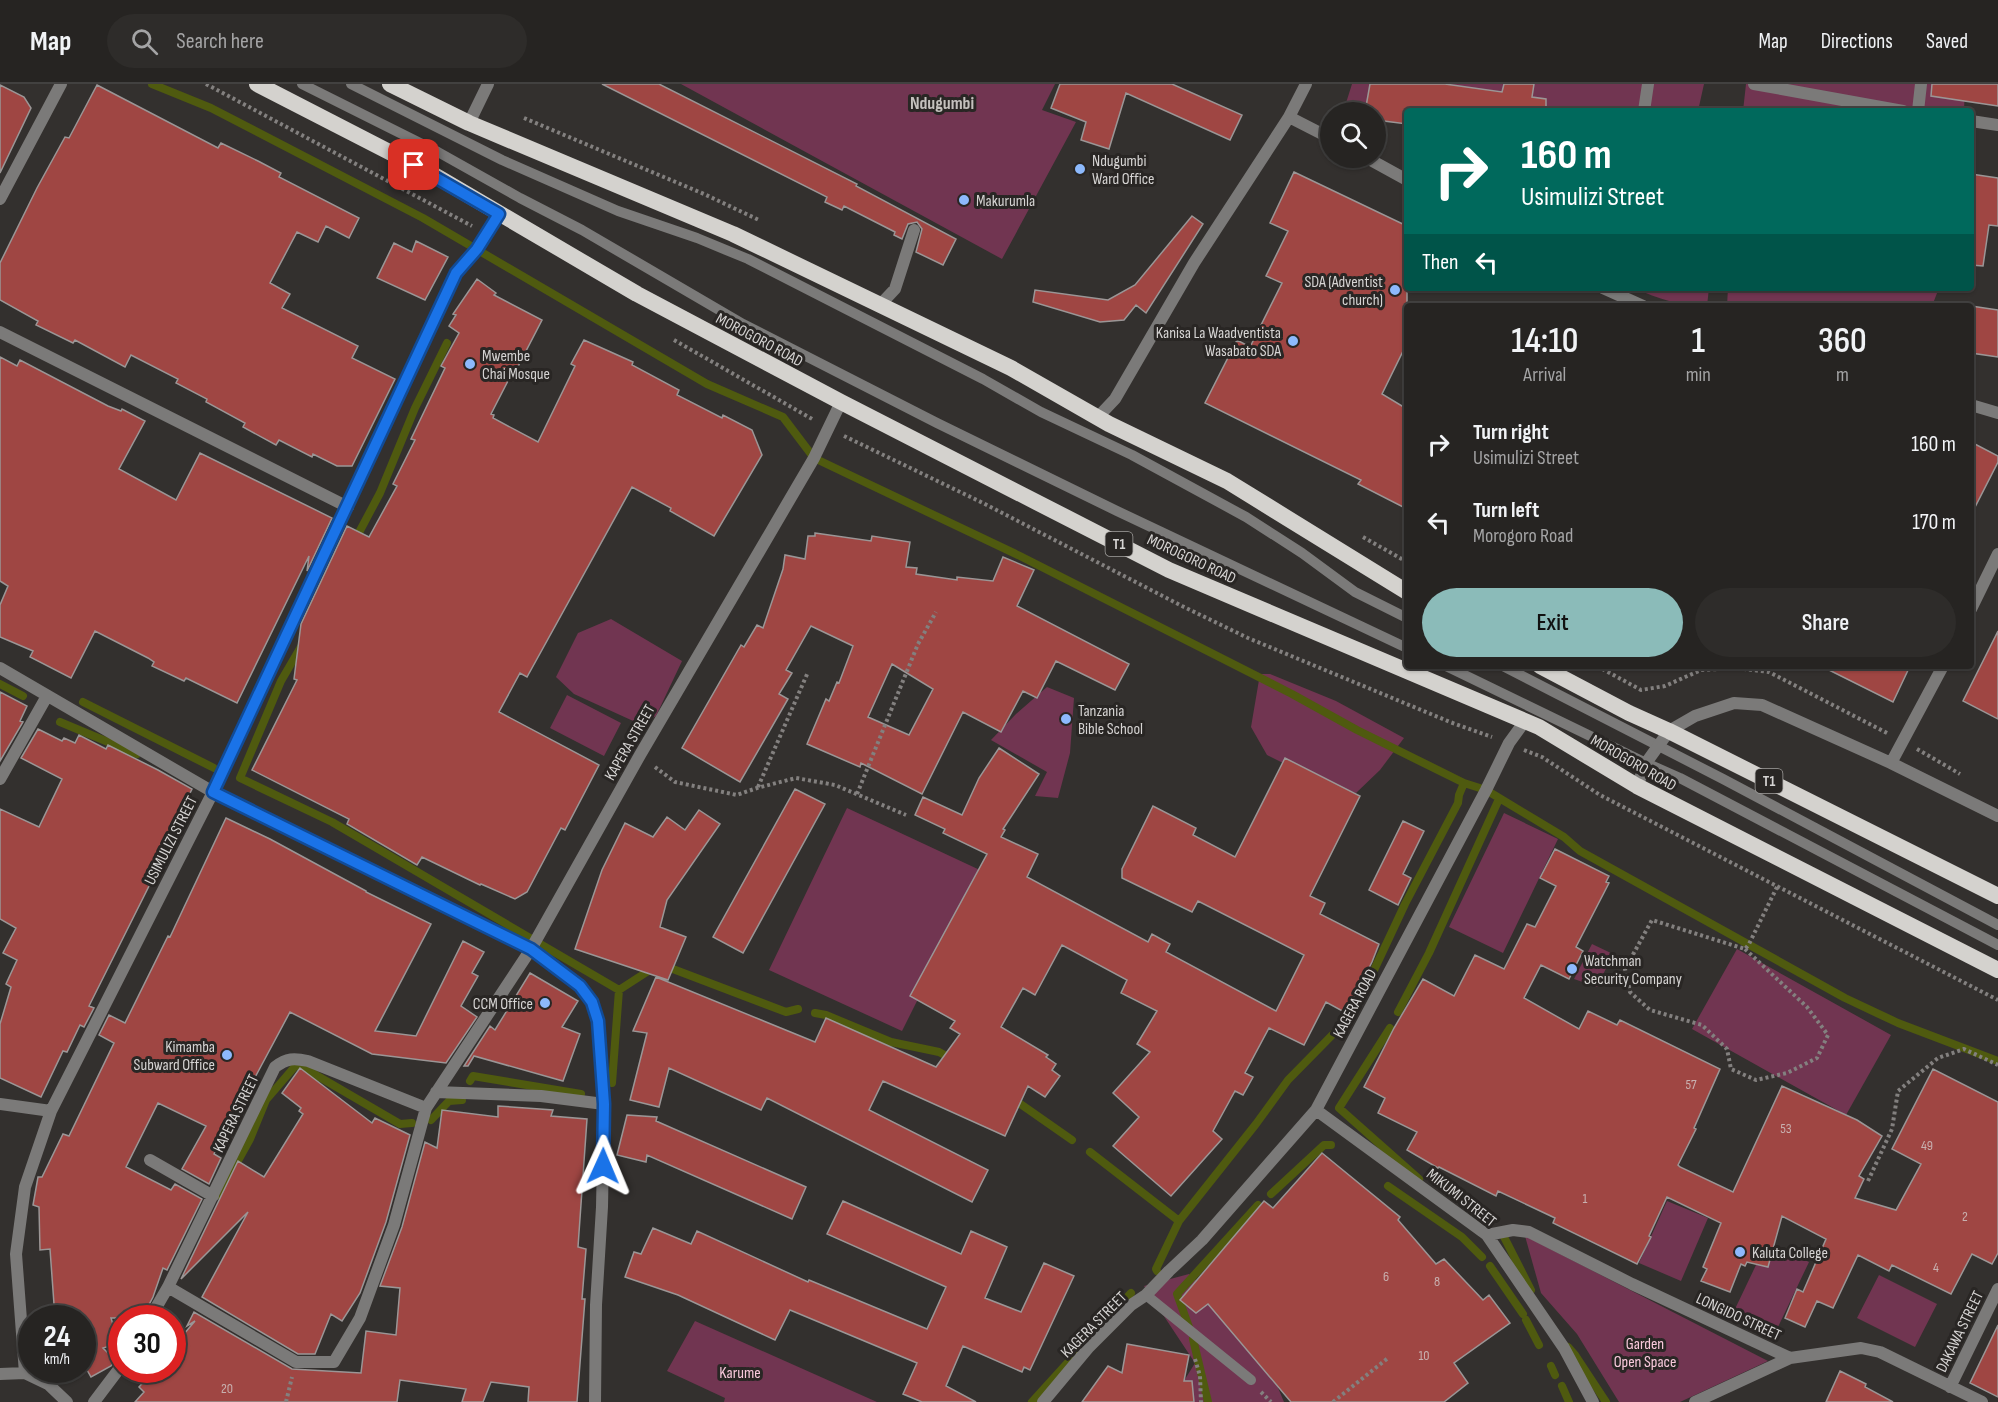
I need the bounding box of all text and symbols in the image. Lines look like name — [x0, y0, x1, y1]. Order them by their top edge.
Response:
search box — [107, 14, 527, 68]
text: Map — [30, 25, 71, 58]
icon: search — [128, 25, 161, 58]
text: Search here — [176, 28, 264, 55]
text: Map — [1758, 29, 1788, 54]
text: Directions — [1821, 29, 1893, 54]
text: Saved — [1926, 29, 1968, 54]
district label: Ndugumbi — [910, 93, 974, 114]
map controls — [1320, 102, 1386, 168]
button: search — [1320, 102, 1386, 168]
text: 160 m — [1521, 130, 1612, 181]
icon: right — [1422, 132, 1500, 210]
pin — [388, 139, 439, 190]
icon: arrive — [397, 148, 430, 181]
place label: Ndugumbi Ward Office — [1092, 152, 1155, 189]
marker: Ndugumbi Ward Office — [1073, 162, 1087, 176]
text: Usimulizi Street — [1521, 181, 1664, 213]
place label: Makurumla — [976, 192, 1035, 211]
marker: Makurumla — [957, 193, 971, 207]
icon: left — [1470, 246, 1503, 279]
text: Then — [1422, 249, 1458, 276]
place label: SDA (Adventist church) — [1304, 273, 1383, 310]
marker: SDA (Adventist church) — [1388, 283, 1402, 297]
street label: MOROGORO ROAD — [712, 309, 806, 371]
text: 14:10 — [1511, 320, 1579, 363]
text: 1 — [1692, 320, 1705, 363]
text: 360 — [1818, 320, 1867, 363]
place label: Kanisa La Waadventista Wasabato SDA — [1156, 324, 1281, 361]
marker: Kanisa La Waadventista Wasabato SDA — [1286, 334, 1300, 348]
place label: Mwembe Chai Mosque — [482, 347, 550, 384]
marker: Mwembe Chai Mosque — [463, 357, 477, 371]
text: Arrival — [1523, 363, 1566, 387]
text: min — [1686, 363, 1711, 387]
text: m — [1836, 363, 1849, 387]
text: Turn right — [1473, 419, 1549, 446]
icon: right — [1422, 428, 1455, 461]
text: 160 m — [1911, 431, 1956, 458]
text: Usimulizi Street — [1473, 446, 1579, 470]
text: Turn left — [1473, 497, 1539, 524]
icon: left — [1422, 506, 1455, 539]
text: 170 m — [1912, 509, 1956, 536]
text: Morogoro Road — [1473, 524, 1573, 548]
street label: MOROGORO ROAD — [1144, 530, 1239, 588]
road number: T1 — [1106, 532, 1132, 556]
button: Exit — [1422, 588, 1683, 657]
button: Share — [1695, 588, 1956, 657]
street label: KAPERA STREET — [601, 701, 660, 784]
place label: Tanzania Bible School — [1078, 702, 1143, 739]
marker: Tanzania Bible School — [1059, 712, 1073, 726]
street label: MOROGORO ROAD — [1587, 731, 1680, 796]
road number: T1 — [1756, 769, 1782, 793]
street label: USIMULIZI STREET — [141, 793, 202, 888]
place label: Watchman Security Company — [1584, 952, 1682, 989]
marker: Watchman Security Company — [1565, 962, 1579, 976]
street label: KAGERA ROAD — [1329, 966, 1381, 1041]
place label: CCM Office — [473, 995, 533, 1014]
marker: CCM Office — [538, 996, 552, 1010]
place label: Kimamba Subward Office — [134, 1038, 215, 1075]
marker: Kimamba Subward Office — [220, 1048, 234, 1062]
street label: KAPERA STREET — [209, 1071, 264, 1156]
house number: 57 — [1685, 1076, 1697, 1093]
house number: 53 — [1780, 1120, 1792, 1137]
position arrow — [571, 1134, 635, 1198]
house number: 49 — [1921, 1137, 1933, 1154]
street label: MIKUMI STREET — [1422, 1165, 1500, 1232]
house number: 1 — [1583, 1190, 1588, 1207]
house number: 2 — [1962, 1208, 1968, 1225]
place label: Kaluta College — [1752, 1244, 1828, 1263]
marker: Kaluta College — [1733, 1245, 1747, 1259]
house number: 4 — [1933, 1259, 1939, 1276]
house number: 6 — [1383, 1268, 1389, 1285]
house number: 8 — [1434, 1273, 1440, 1290]
street label: DAKAWA STREET — [1933, 1287, 1988, 1375]
street label: KAGERA STREET — [1057, 1288, 1131, 1362]
street label: LONGIDO STREET — [1693, 1289, 1784, 1346]
speed limit sign: 30 — [108, 1305, 186, 1383]
text: 24 — [44, 1319, 70, 1355]
park label: Garden Open Space — [1614, 1335, 1676, 1372]
house number: 10 — [1418, 1347, 1430, 1364]
text: km/h — [44, 1350, 70, 1369]
park label: Karume — [719, 1364, 761, 1383]
house number: 20 — [221, 1380, 233, 1397]

